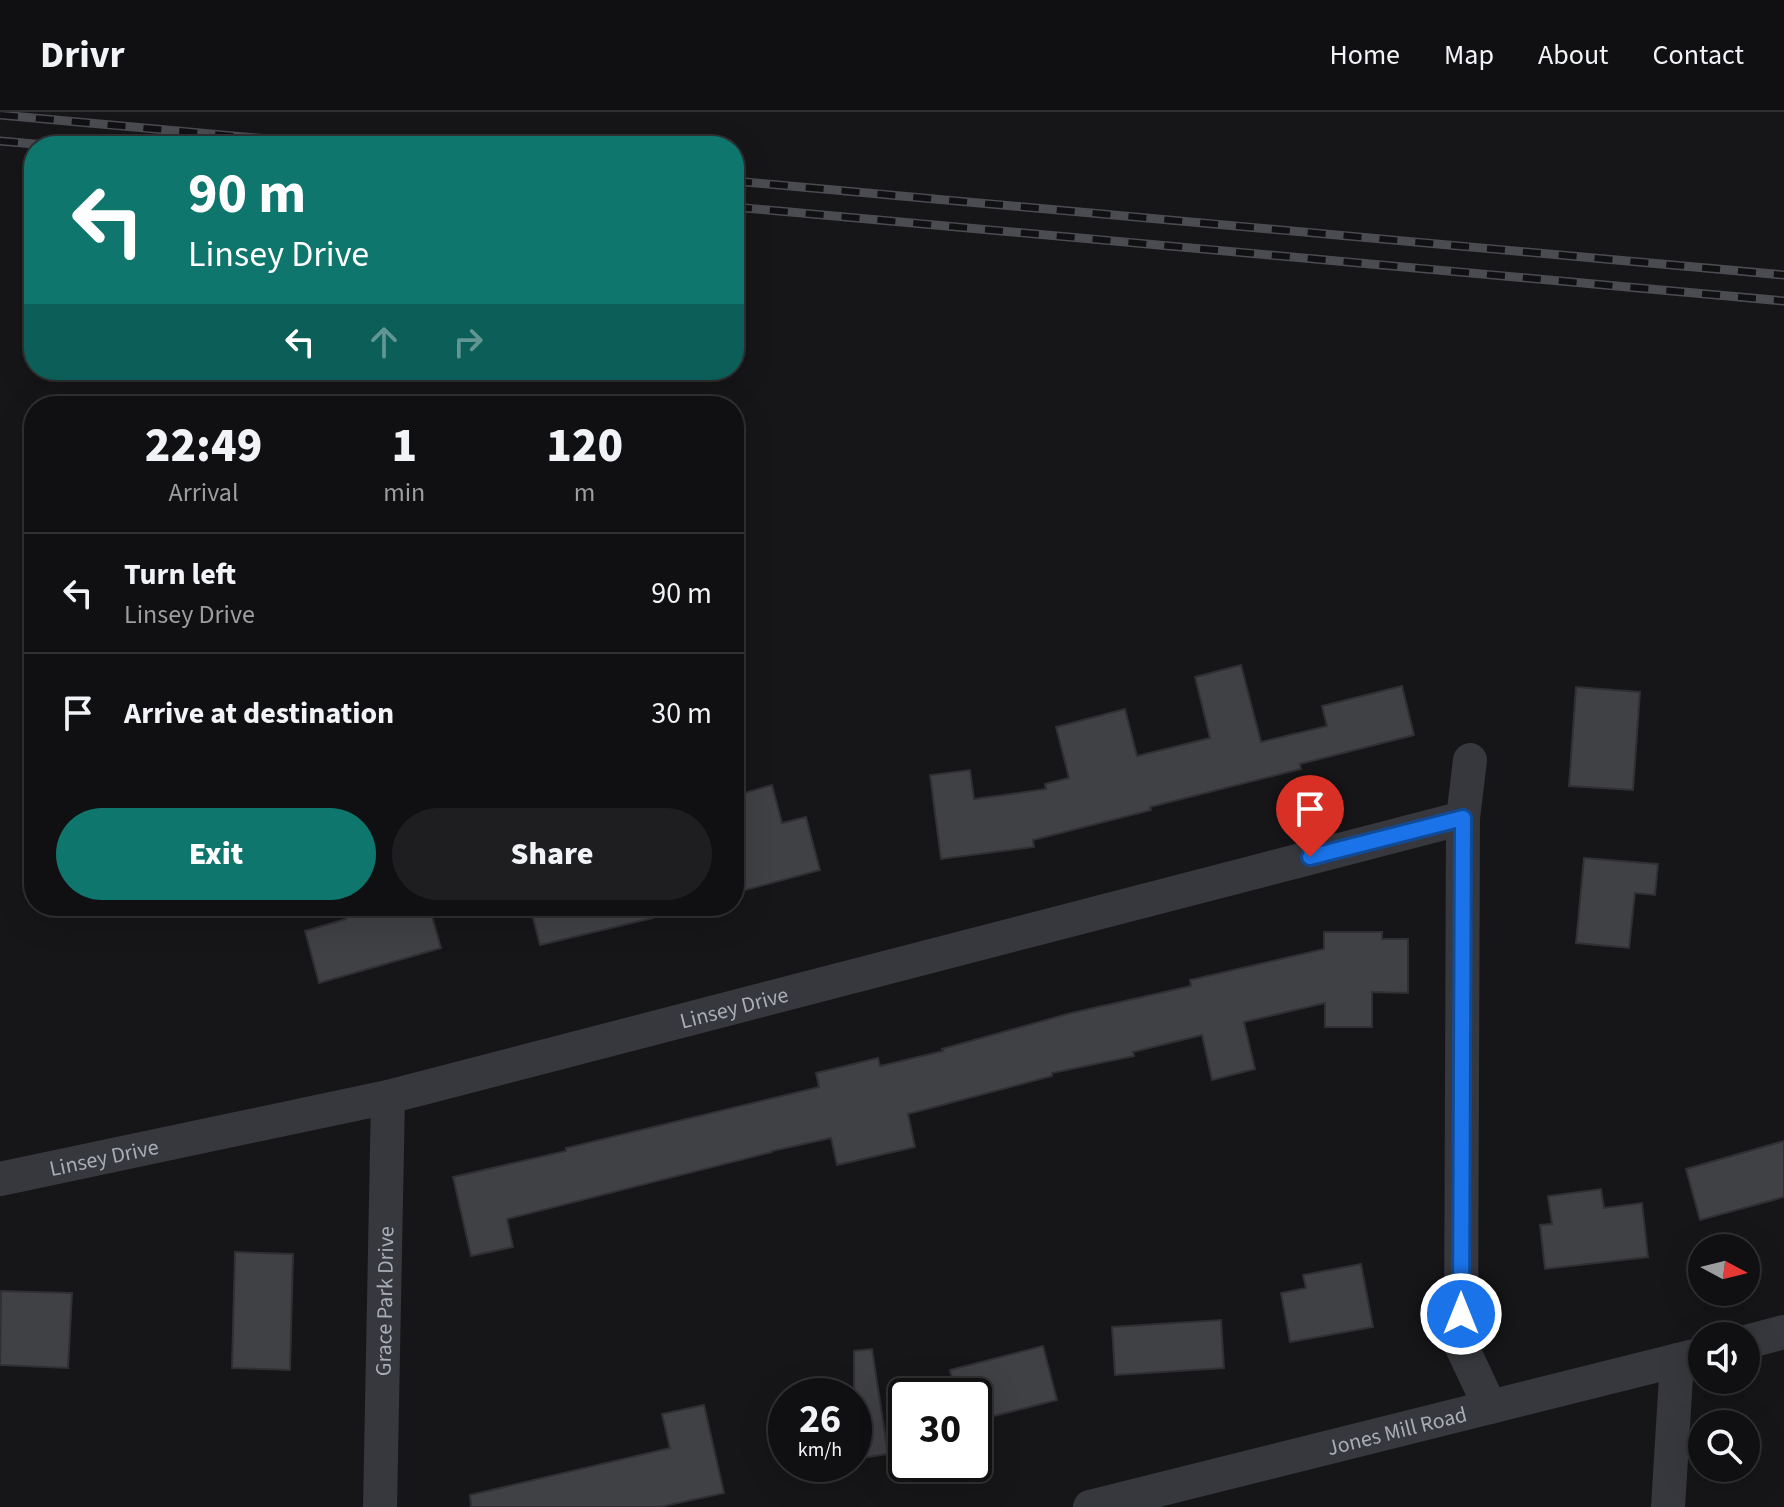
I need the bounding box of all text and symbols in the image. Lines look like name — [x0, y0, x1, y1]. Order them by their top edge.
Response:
text: Drivr — [40, 28, 125, 82]
text: Home — [1329, 35, 1400, 75]
text: Map — [1444, 35, 1494, 75]
text: About — [1538, 35, 1609, 75]
text: Contact — [1653, 35, 1744, 75]
text: 90 m — [188, 155, 306, 234]
icon: left — [56, 168, 160, 272]
text: Linsey Drive — [188, 229, 369, 280]
icon: left — [278, 320, 322, 364]
icon: ahead — [362, 320, 406, 364]
icon: right — [446, 320, 490, 364]
text: 22:49 — [145, 412, 262, 480]
text: 1 — [391, 412, 417, 480]
text: 120 — [546, 412, 623, 480]
text: Arrival — [169, 474, 239, 511]
text: min — [383, 474, 425, 511]
text: m — [574, 474, 595, 511]
text: Turn left — [124, 553, 236, 596]
icon: left — [56, 571, 100, 615]
text: 90 m — [651, 572, 712, 615]
text: Linsey Drive — [124, 596, 255, 633]
icon: arrive — [56, 691, 100, 735]
text: Arrive at destination — [124, 692, 394, 735]
text: 30 m — [651, 692, 712, 735]
pin — [1276, 775, 1344, 857]
icon: arrive — [1288, 787, 1332, 831]
button: Exit — [56, 808, 376, 900]
button: Share — [392, 808, 712, 900]
street label: Linsey Drive — [677, 979, 792, 1038]
street label: Linsey Drive — [46, 1131, 162, 1185]
street label: Grace Park Drive — [368, 1226, 402, 1376]
north arrow — [1688, 1234, 1760, 1306]
map controls — [1688, 1234, 1760, 1482]
position arrow — [1419, 1272, 1503, 1356]
button: sound — [1688, 1322, 1760, 1394]
speed limit sign: 30 — [888, 1378, 992, 1482]
text: 26 — [799, 1391, 841, 1448]
street label: Jones Mill Road — [1323, 1398, 1470, 1464]
button: search — [1688, 1410, 1760, 1482]
text: km/h — [798, 1436, 842, 1464]

